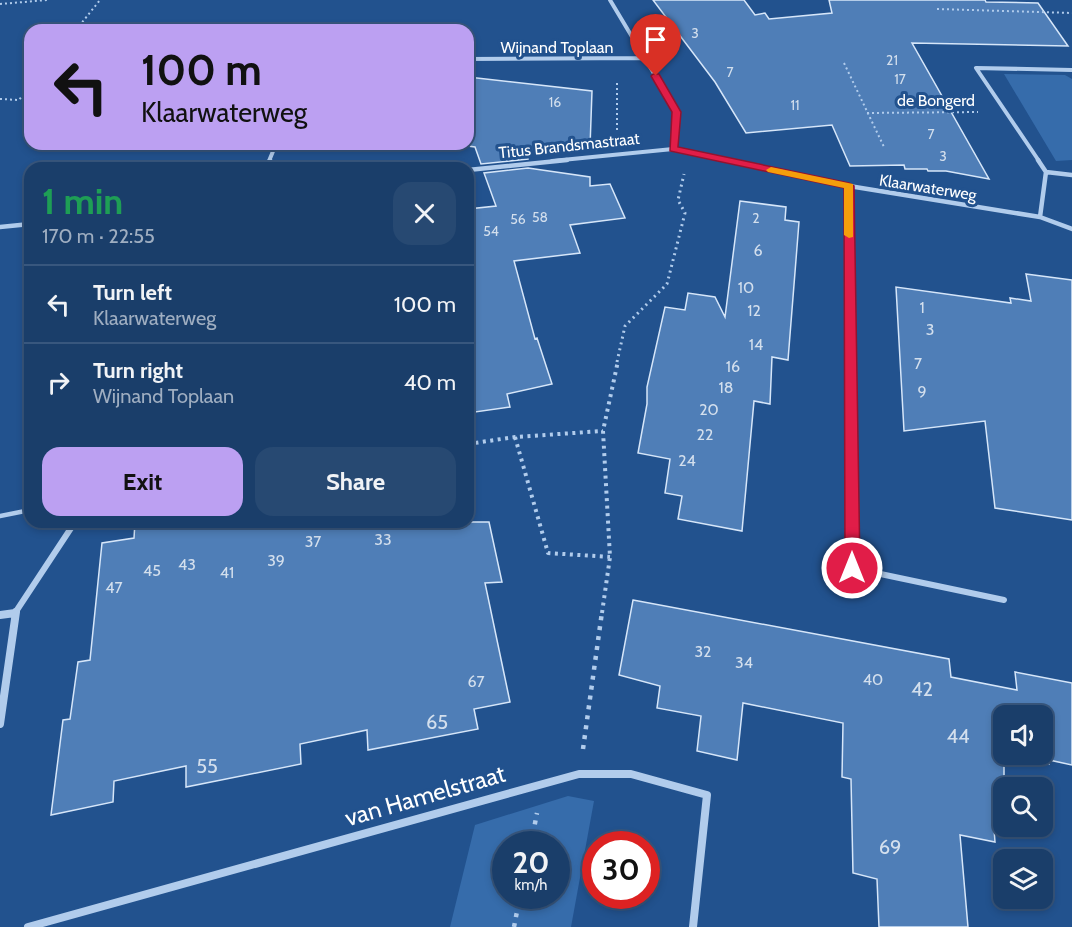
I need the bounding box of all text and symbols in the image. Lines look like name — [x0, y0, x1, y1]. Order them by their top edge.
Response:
pin — [630, 14, 681, 76]
icon: arrive — [639, 23, 672, 56]
house number: 3 — [691, 24, 699, 42]
street label: Wijnand Toplaan — [501, 38, 614, 57]
text: 100 m — [141, 44, 262, 96]
icon: left — [42, 48, 120, 126]
house number: 21 — [886, 51, 898, 69]
house number: 7 — [726, 63, 734, 81]
house number: 17 — [894, 70, 906, 88]
street label: de Bongerd — [897, 91, 975, 110]
house number: 16 — [549, 93, 561, 111]
text: Klaarwaterweg — [141, 96, 307, 129]
house number: 11 — [790, 96, 800, 114]
house number: 7 — [927, 125, 935, 143]
street label: Titus Brandsmastraat — [498, 129, 641, 162]
house number: 3 — [939, 147, 947, 165]
street label: Klaarwaterweg — [878, 170, 979, 205]
text: 1 min — [42, 179, 123, 223]
button: close — [393, 182, 456, 245]
house number: 58 — [532, 208, 548, 226]
house number: 2 — [752, 209, 760, 227]
house number: 56 — [510, 210, 526, 228]
house number: 54 — [483, 222, 499, 240]
text: 170 m · 22:55 — [42, 224, 155, 248]
house number: 6 — [753, 241, 763, 260]
house number: 10 — [738, 278, 754, 297]
text: Turn left — [93, 279, 172, 306]
icon: left — [42, 288, 75, 321]
text: 100 m — [394, 291, 456, 318]
house number: 1 — [919, 298, 925, 317]
house number: 12 — [747, 301, 761, 320]
text: Klaarwaterweg — [93, 306, 216, 330]
house number: 3 — [926, 320, 934, 339]
house number: 14 — [749, 335, 763, 354]
house number: 7 — [914, 354, 922, 373]
text: Turn right — [93, 357, 183, 384]
house number: 16 — [726, 357, 740, 376]
icon: right — [42, 366, 75, 399]
text: 40 m — [404, 369, 456, 396]
house number: 18 — [719, 378, 733, 397]
house number: 9 — [917, 382, 927, 401]
text: Wijnand Toplaan — [93, 384, 234, 408]
house number: 20 — [699, 400, 719, 419]
house number: 22 — [697, 425, 713, 444]
button: Exit — [42, 447, 243, 516]
button: Share — [255, 447, 456, 516]
house number: 24 — [678, 451, 696, 470]
house number: 33 — [374, 530, 392, 549]
house number: 37 — [305, 532, 321, 551]
position arrow — [820, 536, 884, 600]
house number: 39 — [267, 551, 285, 570]
house number: 43 — [178, 555, 196, 574]
house number: 45 — [143, 561, 161, 580]
house number: 41 — [220, 563, 234, 582]
house number: 47 — [105, 578, 123, 597]
house number: 32 — [694, 642, 712, 661]
house number: 34 — [735, 653, 753, 672]
house number: 40 — [863, 670, 883, 689]
house number: 67 — [467, 672, 485, 691]
house number: 42 — [911, 677, 933, 701]
map controls — [993, 705, 1053, 909]
button: sound — [993, 705, 1053, 765]
house number: 65 — [426, 710, 448, 734]
house number: 44 — [946, 724, 970, 748]
house number: 55 — [196, 754, 218, 778]
street label: van Hamelstraat — [341, 759, 508, 832]
button: search — [993, 777, 1053, 837]
speed limit sign: 30 — [582, 831, 660, 909]
house number: 69 — [879, 835, 901, 859]
text: 20 — [512, 844, 550, 881]
button: layers — [993, 849, 1053, 909]
text: km/h — [515, 876, 547, 894]

